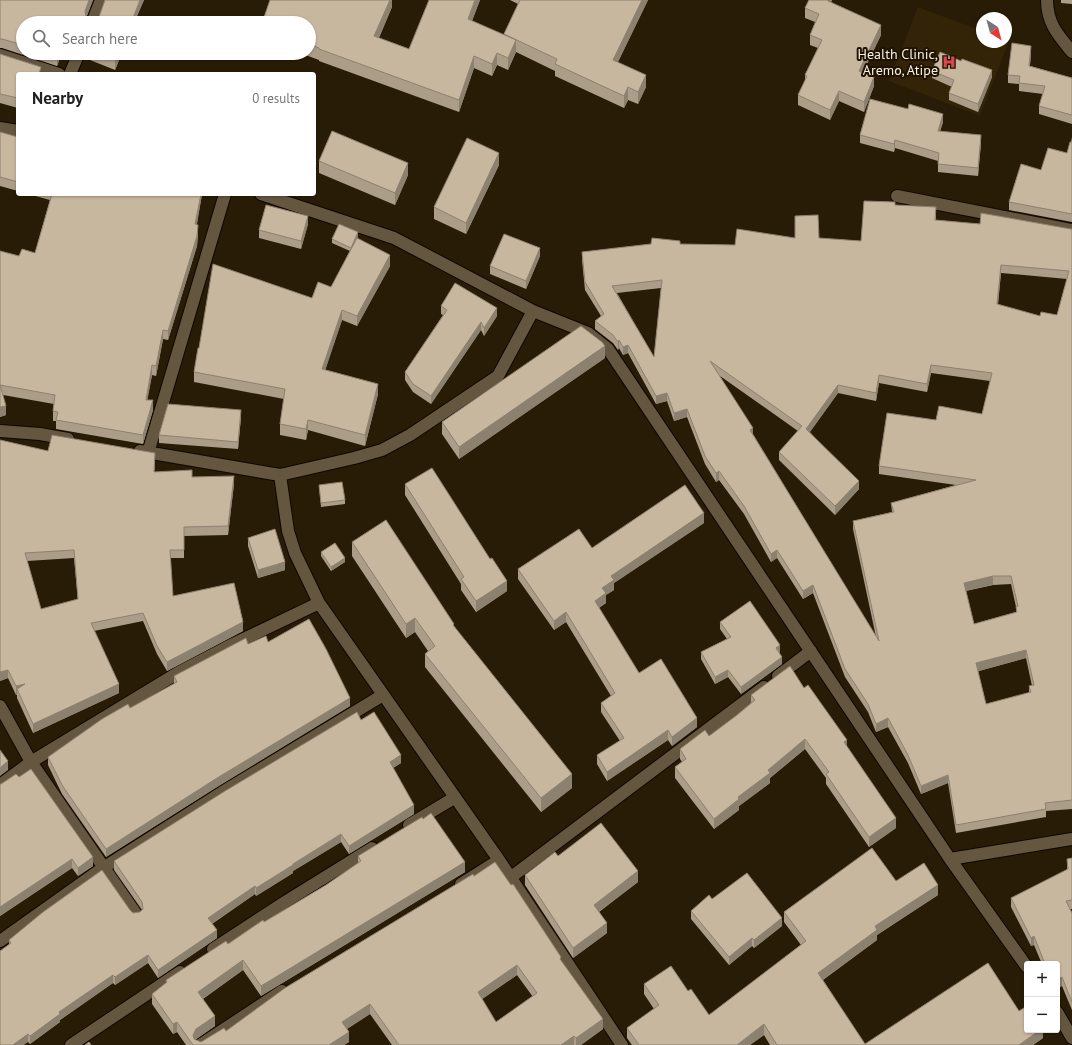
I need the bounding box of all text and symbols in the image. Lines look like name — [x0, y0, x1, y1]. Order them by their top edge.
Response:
north arrow — [976, 12, 1012, 48]
search box — [16, 16, 316, 60]
icon: search — [30, 27, 52, 49]
text: Search here — [62, 29, 138, 48]
place label: Health Clinic, Aremo, Atipe — [858, 45, 938, 79]
hospital icon: Health Clinic, Aremo, Atipe — [941, 54, 957, 70]
text: Nearby — [32, 87, 83, 109]
text: 0 results — [252, 90, 300, 107]
map controls — [1024, 961, 1060, 1033]
button: + — [1024, 961, 1060, 997]
button: − — [1024, 997, 1060, 1033]

